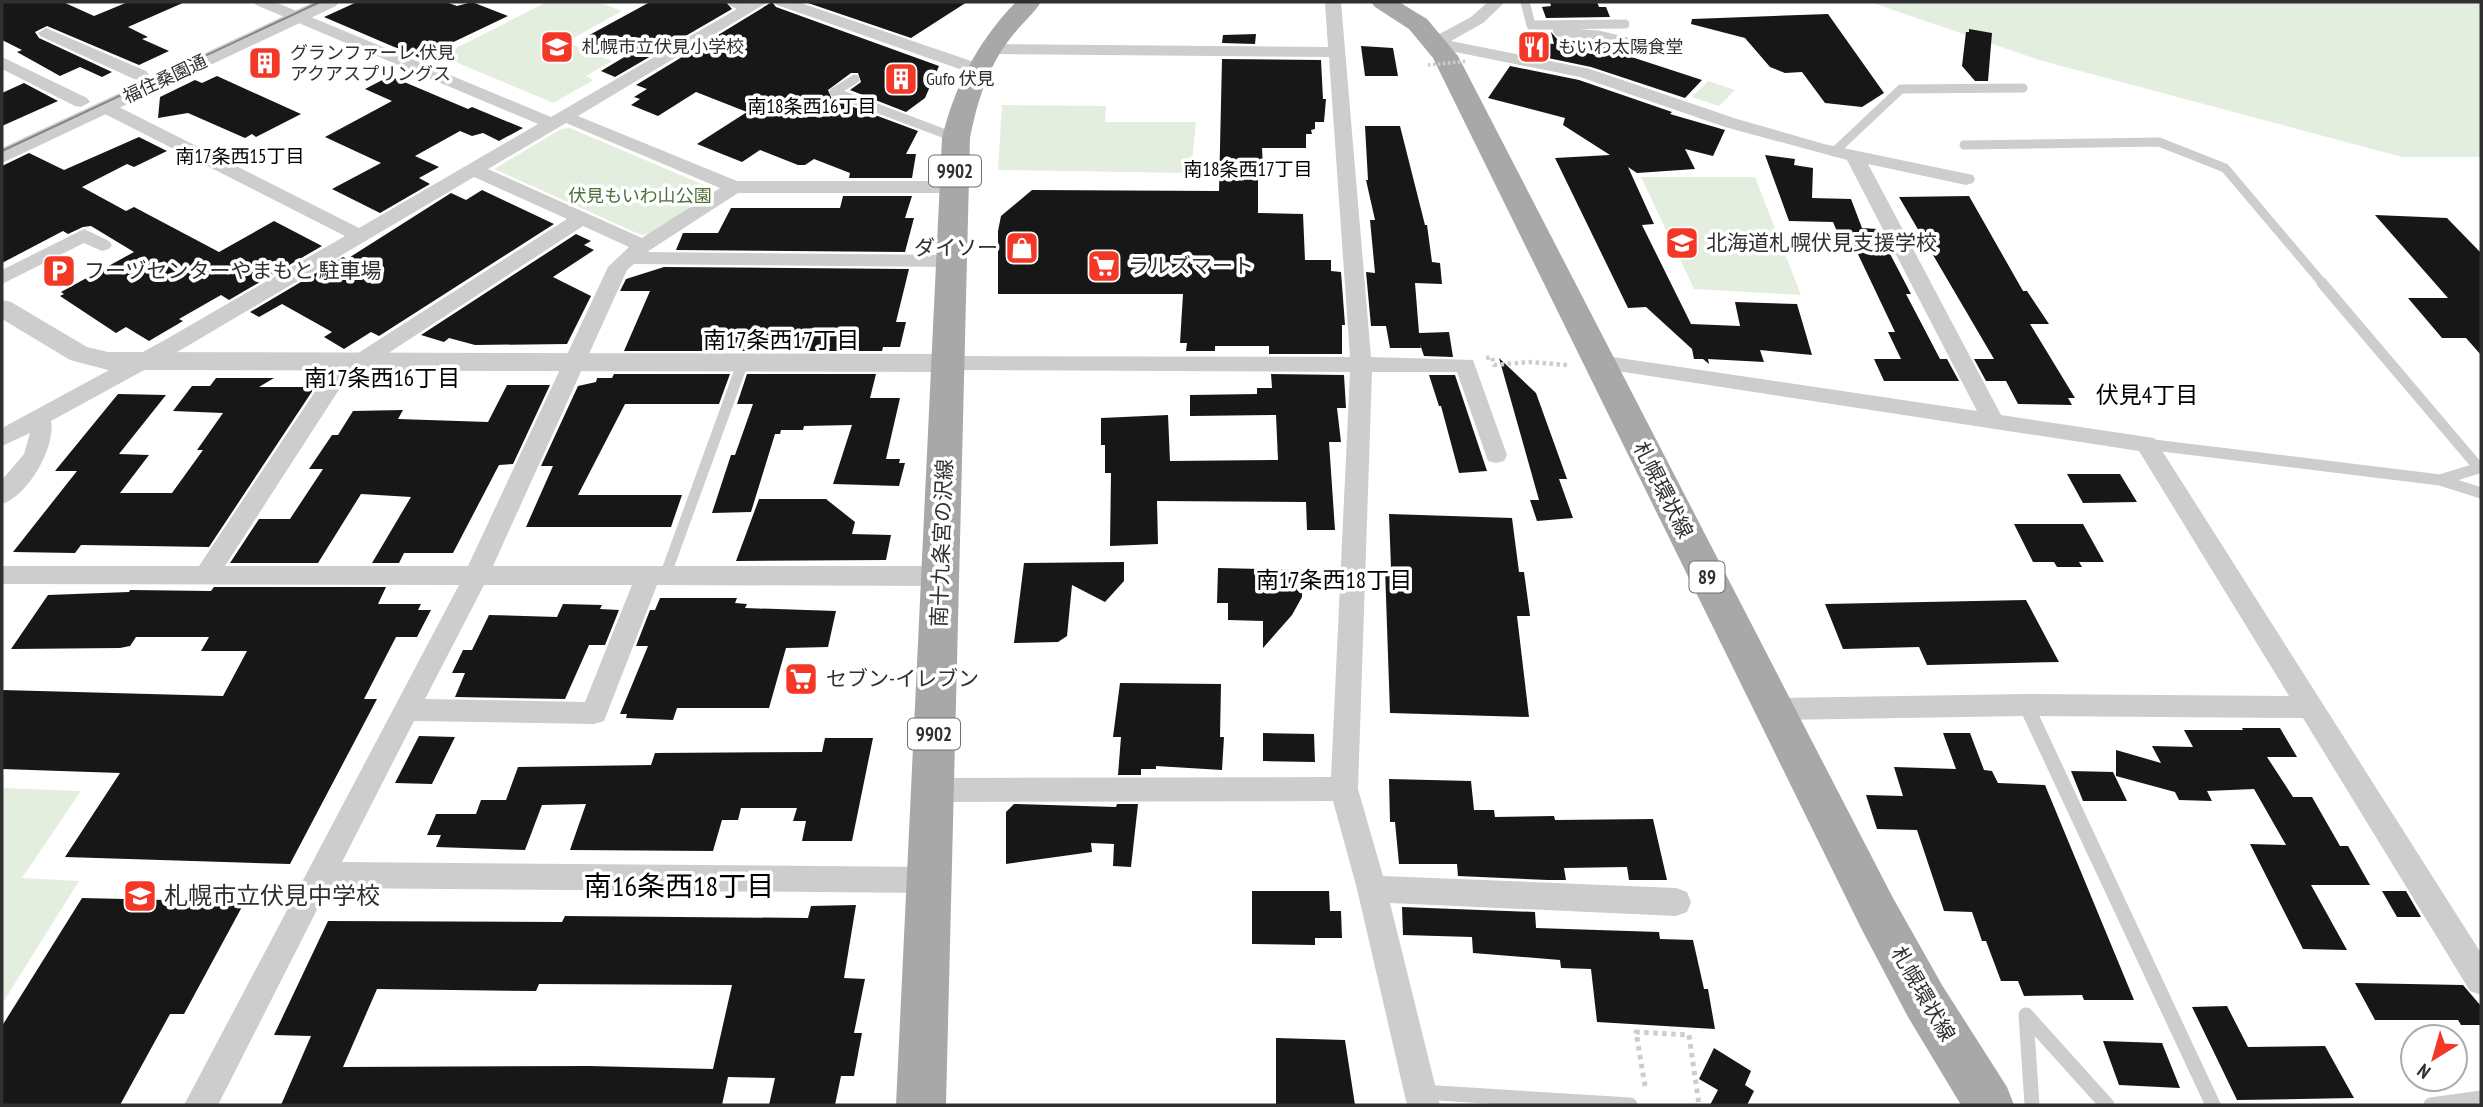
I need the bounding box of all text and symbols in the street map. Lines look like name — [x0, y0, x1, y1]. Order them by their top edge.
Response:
school or university icon: 札幌市立伏見小学校 — [538, 28, 576, 66]
restaurant icon: もいわ太陽食堂 — [1515, 28, 1553, 66]
place label: 札幌市立伏見小学校 — [582, 35, 744, 58]
place label: もいわ太陽食堂 — [1558, 35, 1684, 58]
place label: グランファーレ 伏見 アクアスプリングス — [290, 41, 455, 85]
building icon: グランファーレ 伏見 アクアスプリングス — [246, 44, 284, 82]
street label: 福住桑園通 — [119, 49, 210, 108]
building icon: Gufo 伏見 — [882, 60, 920, 98]
place label: Gufo 伏見 — [926, 67, 995, 90]
district label: 南18条西16丁目 — [747, 94, 877, 118]
district label: 南17条西15丁目 — [175, 144, 305, 168]
road number: 9902 — [929, 155, 981, 186]
district label: 南18条西17丁目 — [1183, 157, 1313, 181]
park label: 伏見もいわ山公園 — [568, 184, 712, 207]
school or university icon: 北海道札幌伏見支援学校 — [1663, 224, 1701, 262]
shop icon: ダイソー — [1003, 229, 1041, 267]
place label: 北海道札幌伏見支援学校 — [1706, 229, 1937, 256]
place label: ダイソー — [914, 234, 998, 261]
supermarket icon: ラルズマート — [1085, 247, 1123, 285]
parking icon: フーヅセンターやまもと 駐車場 — [40, 252, 78, 290]
place label: ラルズマート — [1128, 252, 1254, 279]
place label: フーヅセンターやまもと 駐車場 — [84, 257, 382, 284]
district label: 南17条西17丁目 — [703, 325, 859, 354]
district label: 南17条西16丁目 — [304, 363, 460, 392]
district label: 伏見4丁目 — [2096, 380, 2198, 409]
street label: 札幌環状線 — [1628, 437, 1699, 543]
street label: 南十九条宮の沢線 — [925, 459, 958, 627]
road number: 89 — [1690, 562, 1724, 592]
district label: 南17条西18丁目 — [1256, 565, 1412, 594]
supermarket icon: セブン-イレブン — [782, 660, 820, 698]
place label: セブン-イレブン — [826, 665, 979, 692]
road number: 9902 — [908, 719, 960, 750]
district label: 南16条西18丁目 — [584, 867, 774, 904]
school or university icon: 札幌市立伏見中学校 — [121, 877, 159, 915]
place label: 札幌市立伏見中学校 — [164, 880, 380, 911]
street label: 札幌環状線 — [1885, 942, 1961, 1046]
north arrow — [2399, 1023, 2469, 1093]
text: N — [2412, 1059, 2435, 1084]

